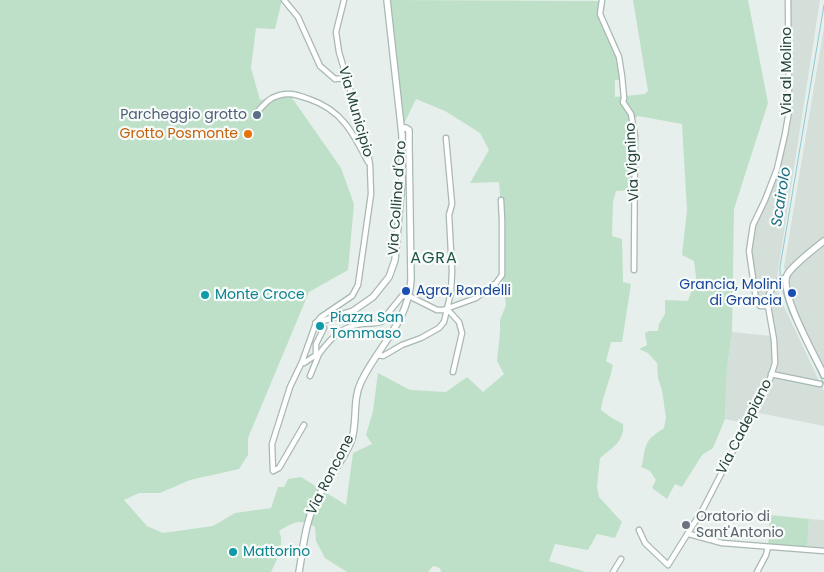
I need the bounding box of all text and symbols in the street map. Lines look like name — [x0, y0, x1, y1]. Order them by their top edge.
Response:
street label: Via al Molino — [779, 27, 795, 115]
street label: Via Municipio — [334, 65, 376, 159]
place label: Parcheggio grotto — [120, 107, 247, 123]
marker: Parcheggio grotto — [251, 109, 263, 121]
street label: Via Vignino — [623, 122, 643, 202]
place label: Grotto Posmonte — [120, 126, 238, 142]
marker: Grotto Posmonte — [242, 128, 254, 140]
street label: Via Collina d'Oro — [386, 140, 410, 256]
water label: Scairolo — [768, 166, 796, 228]
district label: AGRA — [410, 249, 458, 269]
place label: Grancia, Molini di Grancia — [679, 277, 782, 310]
place label: Agra, Rondelli — [416, 283, 511, 299]
marker: Agra, Rondelli — [400, 285, 412, 297]
place label: Monte Croce — [215, 287, 305, 303]
marker: Grancia, Molini di Grancia — [786, 287, 798, 299]
marker: Monte Croce — [199, 289, 211, 301]
place label: Piazza San Tommaso — [330, 310, 404, 342]
marker: Piazza San Tommaso — [314, 320, 326, 332]
street label: Via Cadepiano — [714, 376, 776, 478]
street label: Via Roncone — [304, 432, 358, 518]
place label: Oratorio di Sant'Antonio — [696, 509, 784, 542]
marker: Oratorio di Sant'Antonio — [680, 519, 692, 531]
place label: Mattorino — [243, 544, 310, 560]
marker: Mattorino — [227, 546, 239, 558]

